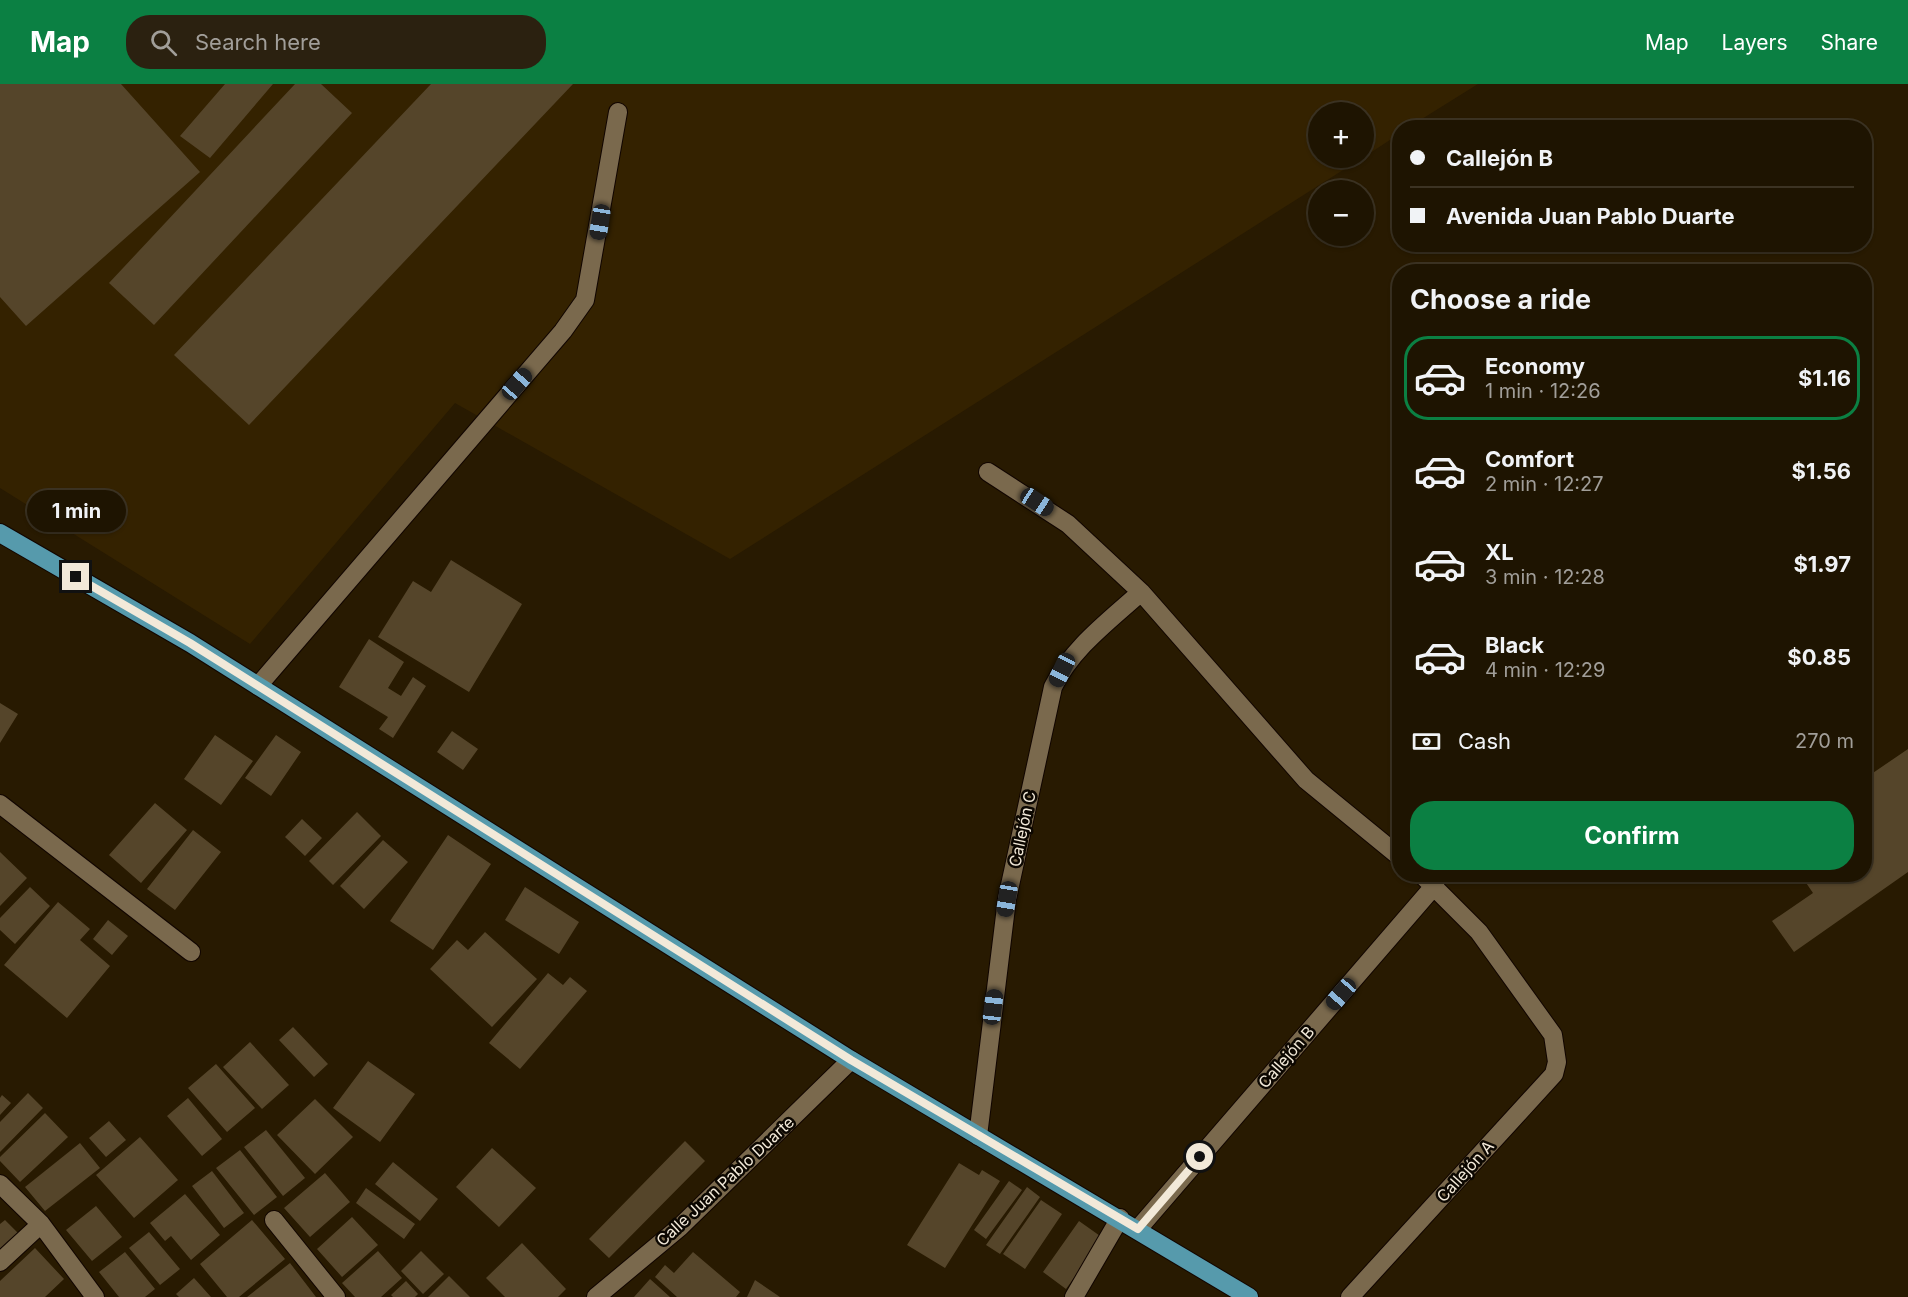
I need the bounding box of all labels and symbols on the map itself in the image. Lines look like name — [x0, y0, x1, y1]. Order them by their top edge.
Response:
car — [588, 203, 612, 241]
car — [498, 365, 536, 403]
car — [1017, 485, 1057, 519]
callout: 1 min — [26, 490, 125, 532]
route end — [62, 563, 89, 590]
car — [1046, 650, 1078, 690]
street label: Callejón C — [1004, 789, 1040, 869]
car — [995, 880, 1019, 918]
car — [1322, 975, 1360, 1013]
car — [982, 988, 1004, 1026]
street label: Callejón B — [1254, 1022, 1318, 1092]
street label: Calle Juan Pablo Duarte — [652, 1112, 798, 1250]
street label: Callejón A — [1432, 1136, 1498, 1206]
route start — [1186, 1143, 1213, 1170]

